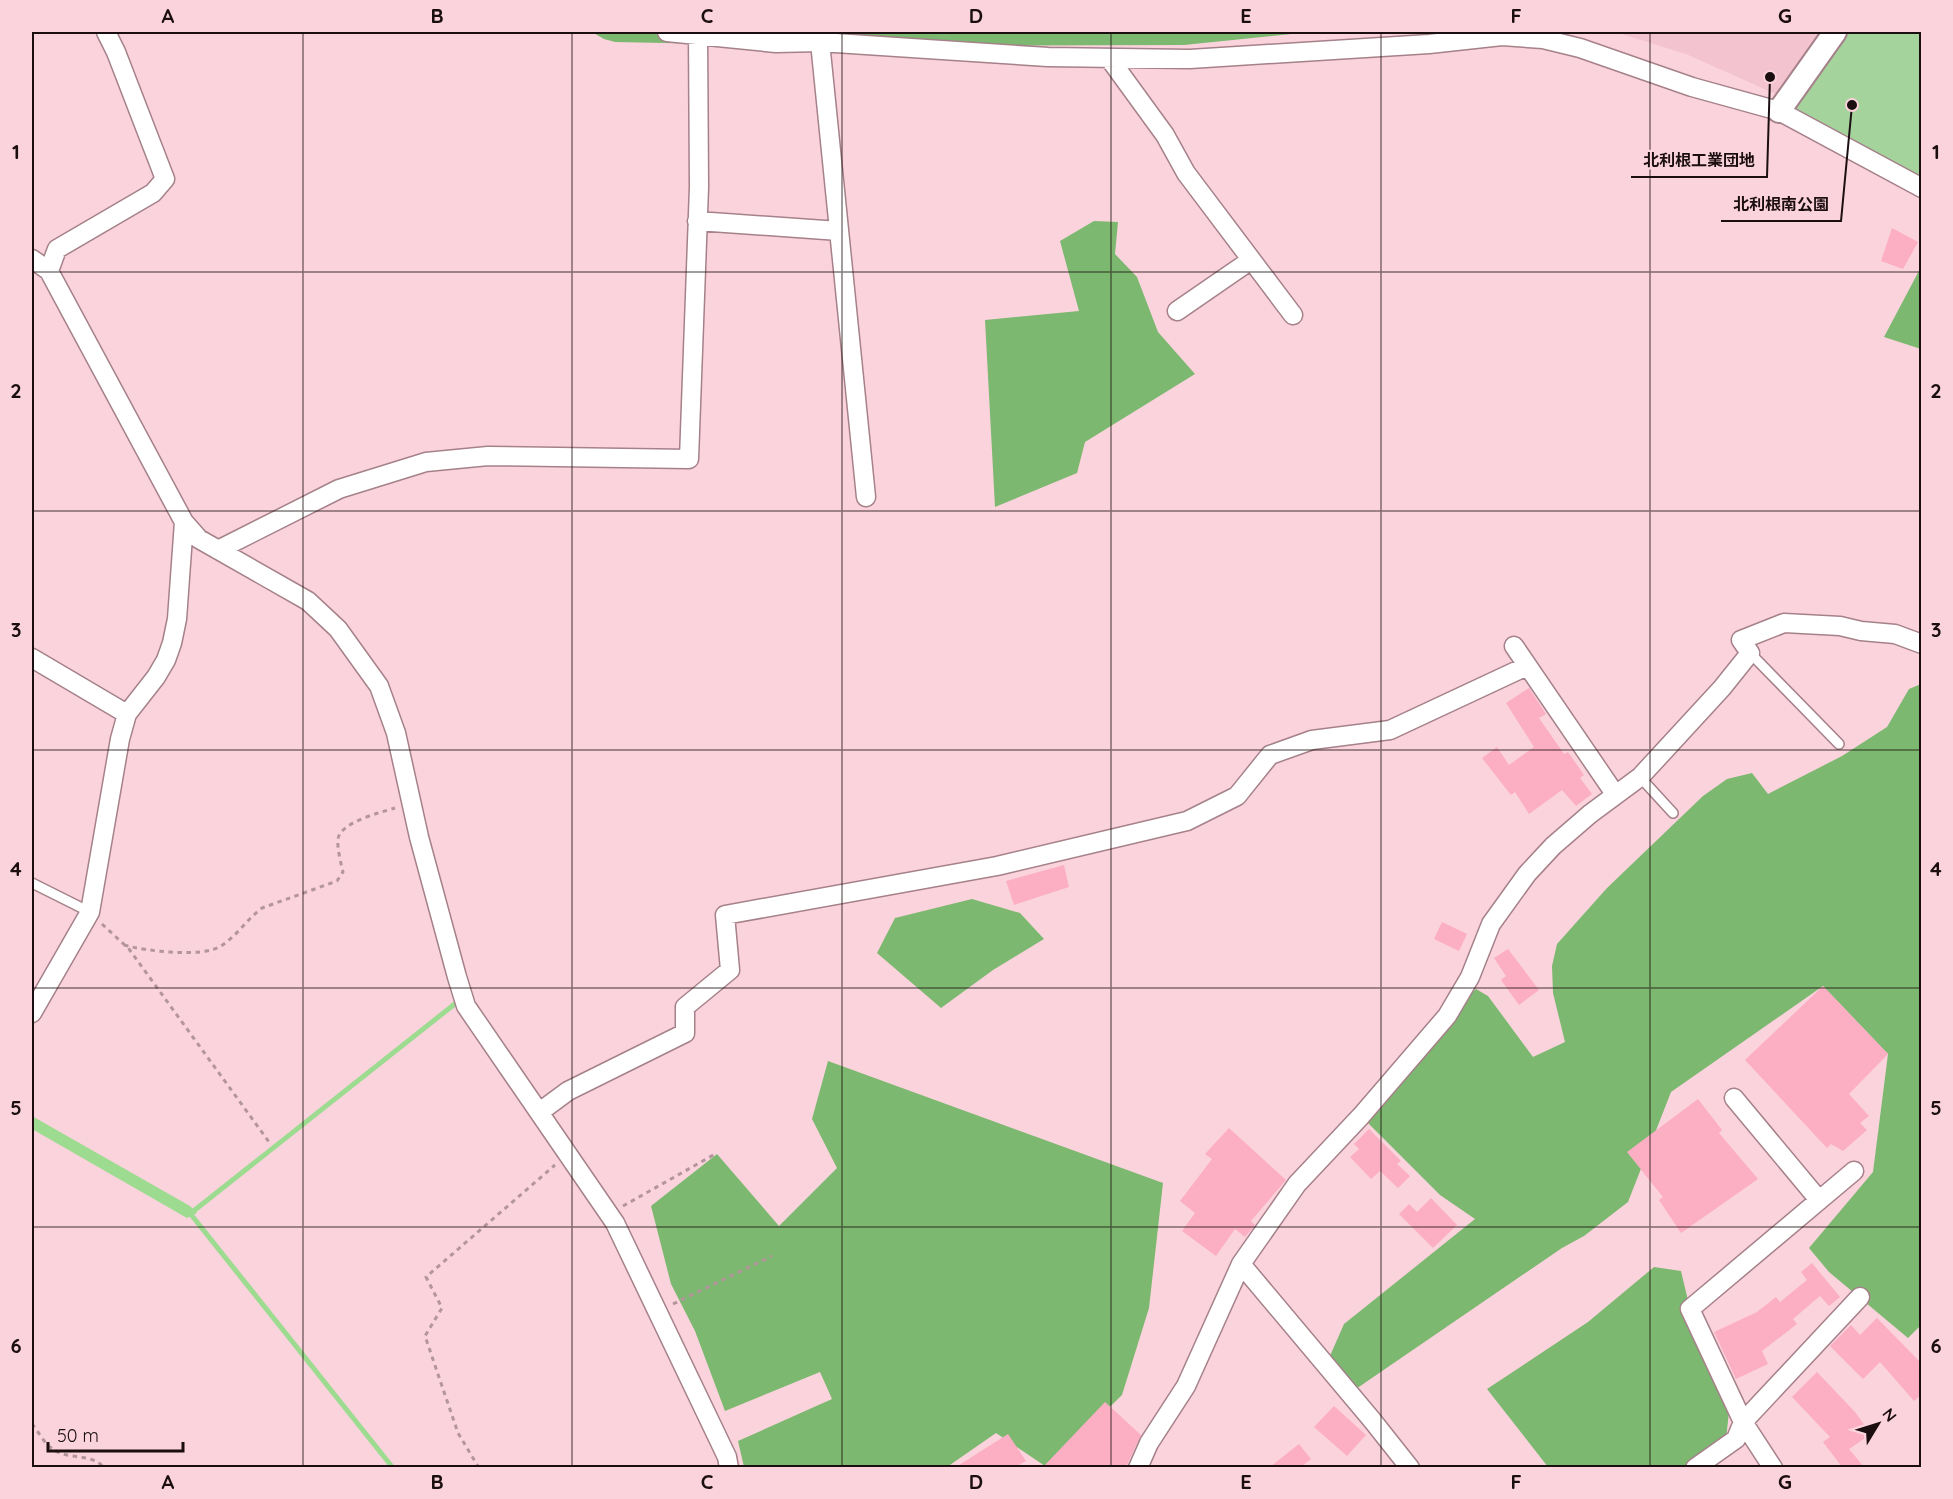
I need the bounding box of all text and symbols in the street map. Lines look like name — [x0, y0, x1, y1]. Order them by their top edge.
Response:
text: A — [162, 3, 175, 28]
text: B — [430, 3, 444, 28]
text: C — [701, 3, 714, 28]
text: D — [969, 3, 983, 28]
text: E — [1240, 3, 1252, 28]
text: F — [1510, 3, 1522, 28]
text: G — [1778, 3, 1792, 28]
text: 1 — [12, 139, 20, 164]
text: 1 — [1932, 139, 1940, 164]
callout: 北利根工業団地 — [1631, 143, 1767, 177]
text: 北利根工業団地 — [1643, 150, 1755, 170]
callout: 北利根南公園 — [1721, 187, 1841, 221]
text: 北利根南公園 — [1733, 194, 1829, 214]
text: 2 — [10, 378, 22, 403]
text: 2 — [1930, 378, 1942, 403]
text: 3 — [11, 617, 21, 642]
text: 3 — [1931, 617, 1941, 642]
text: 4 — [10, 856, 22, 881]
text: 4 — [1930, 856, 1942, 881]
text: 5 — [10, 1095, 22, 1120]
text: 5 — [1930, 1095, 1942, 1120]
text: 6 — [10, 1333, 22, 1358]
text: 6 — [1930, 1333, 1942, 1358]
north arrow — [1848, 1394, 1908, 1454]
text: N — [1878, 1404, 1901, 1426]
scale bar — [48, 1415, 183, 1453]
text: 50 m — [57, 1424, 99, 1447]
text: A — [162, 1469, 175, 1494]
text: B — [430, 1469, 444, 1494]
text: C — [701, 1469, 714, 1494]
text: D — [969, 1469, 983, 1494]
text: E — [1240, 1469, 1252, 1494]
text: F — [1510, 1469, 1522, 1494]
text: G — [1778, 1469, 1792, 1494]

